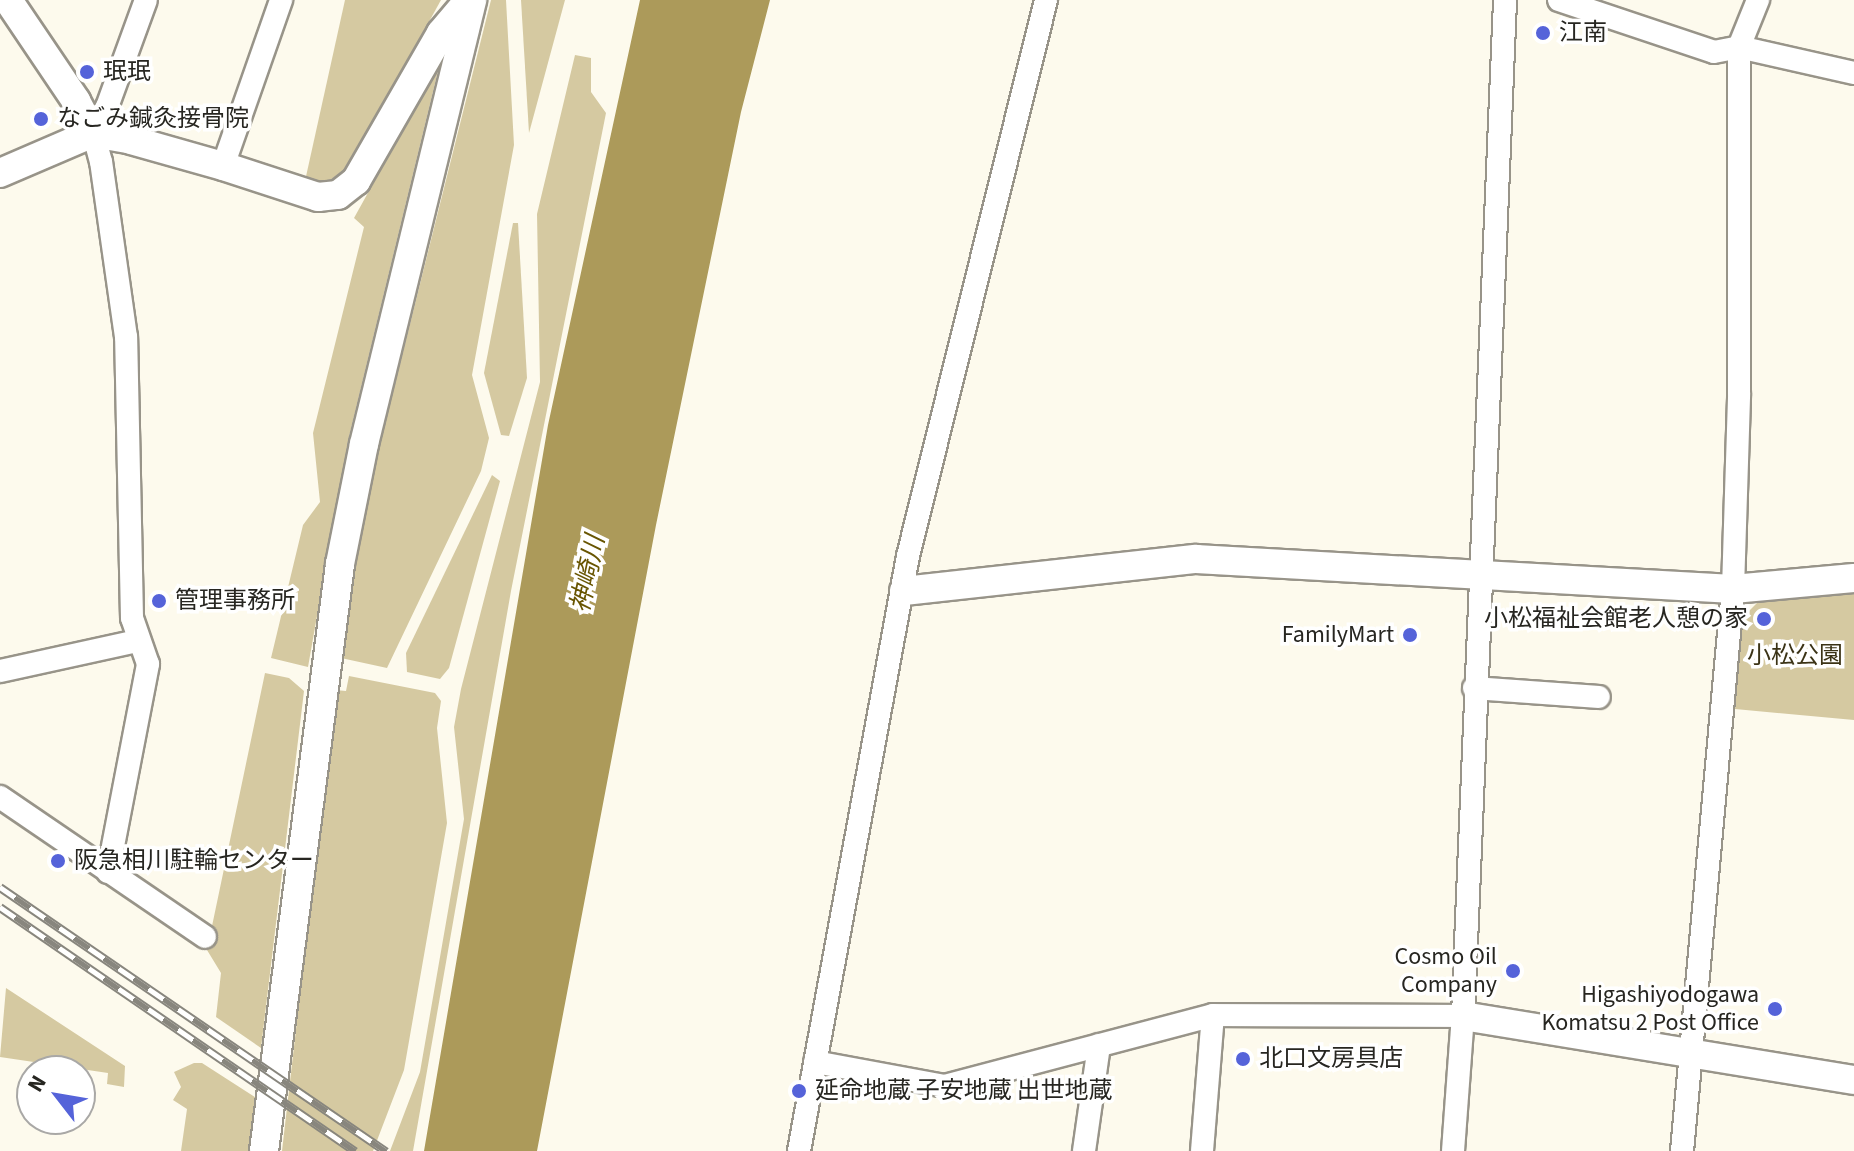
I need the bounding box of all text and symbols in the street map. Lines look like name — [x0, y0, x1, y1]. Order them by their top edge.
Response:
place label: 江南 — [1559, 19, 1607, 47]
marker: 江南 — [1534, 24, 1552, 42]
place label: 珉珉 — [103, 58, 151, 86]
marker: 珉珉 — [78, 63, 96, 81]
place label: なごみ鍼灸接骨院 — [57, 105, 249, 133]
marker: なごみ鍼灸接骨院 — [32, 110, 50, 128]
water label: 神崎川 — [565, 533, 611, 615]
place label: 管理事務所 — [175, 587, 295, 615]
marker: 管理事務所 — [150, 592, 168, 610]
place label: 小松福祉会館老人憩の家 — [1484, 605, 1748, 633]
marker: 小松福祉会館老人憩の家 — [1755, 610, 1773, 628]
place label: FamilyMart — [1282, 621, 1394, 649]
marker: FamilyMart — [1401, 626, 1419, 644]
park label: 小松公園 — [1747, 642, 1843, 670]
place label: 阪急相川駐輪センター — [74, 847, 314, 875]
marker: 阪急相川駐輪センター — [49, 852, 67, 870]
place label: Cosmo Oil Company — [1395, 943, 1497, 999]
marker: Cosmo Oil Company — [1504, 962, 1522, 980]
place label: Higashiyodogawa Komatsu 2 Post Office — [1542, 981, 1759, 1037]
marker: Higashiyodogawa Komatsu 2 Post Office — [1766, 1000, 1784, 1018]
place label: 北口文房具店 — [1259, 1045, 1403, 1073]
marker: 北口文房具店 — [1234, 1050, 1252, 1068]
north arrow — [16, 1055, 96, 1135]
text: N — [20, 1069, 55, 1098]
place label: 延命地蔵 子安地蔵 出世地蔵 — [815, 1077, 1113, 1105]
marker: 延命地蔵 子安地蔵 出世地蔵 — [790, 1082, 808, 1100]

